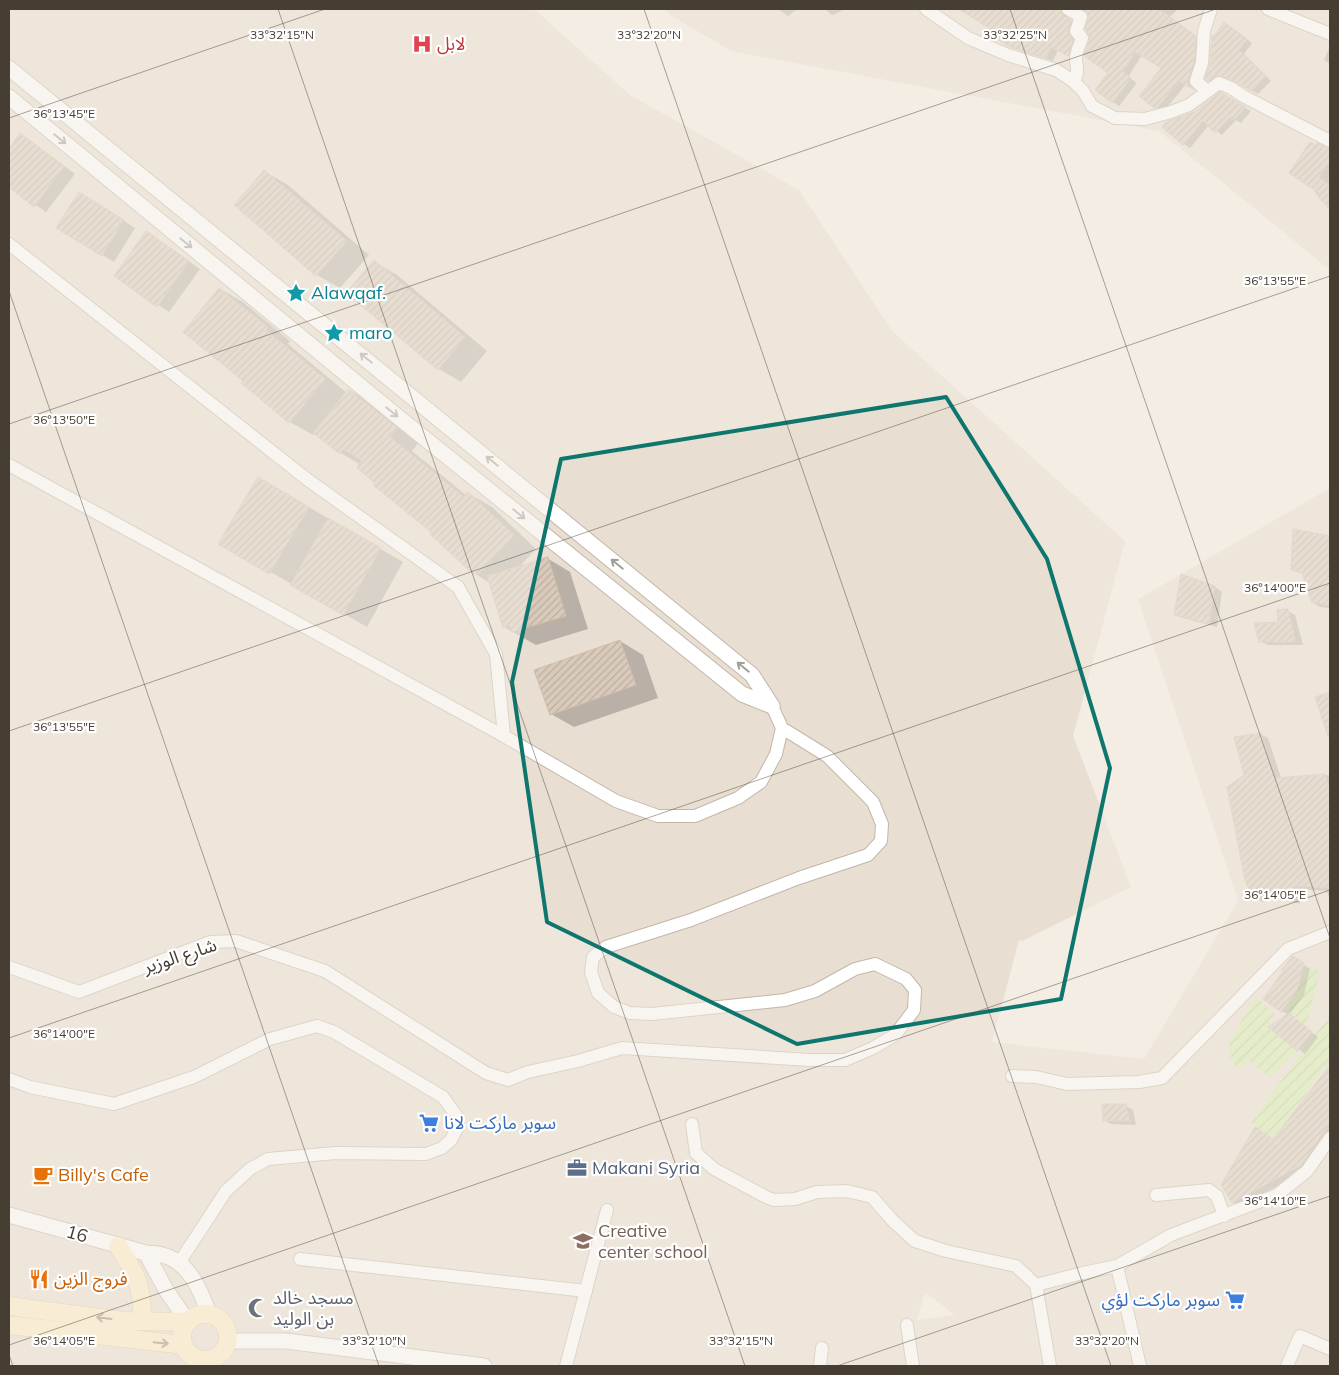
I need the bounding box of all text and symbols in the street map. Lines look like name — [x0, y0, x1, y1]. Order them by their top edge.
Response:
text: 33°32'15"N — [250, 27, 314, 42]
text: 33°32'20"N — [617, 27, 681, 42]
text: 33°32'25"N — [983, 27, 1047, 42]
place label: لابل — [437, 32, 465, 55]
hospital icon: لابل — [411, 33, 433, 55]
text: 36°13'45"E — [33, 106, 95, 121]
one-way arrow — [53, 134, 66, 145]
one-way arrow — [179, 237, 192, 248]
text: 36°13'55"E — [1244, 273, 1306, 288]
place label: Alawqaf. — [311, 281, 386, 304]
place icon: Alawqaf. — [285, 282, 307, 304]
place label: maro — [349, 321, 392, 344]
place icon: maro — [323, 322, 345, 344]
one-way arrow — [360, 353, 373, 364]
one-way arrow — [386, 407, 399, 418]
text: 36°13'50"E — [33, 412, 95, 427]
one-way arrow — [485, 456, 498, 467]
one-way arrow — [512, 509, 525, 520]
one-way arrow — [611, 559, 624, 570]
text: 36°14'00"E — [1244, 580, 1306, 595]
one-way arrow — [737, 662, 750, 673]
text: 36°13'55"E — [33, 719, 95, 734]
text: 36°14'05"E — [1244, 887, 1306, 902]
street label: شارع الوزير — [139, 933, 220, 981]
text: 36°14'00"E — [33, 1026, 95, 1041]
place label: سوبر ماركت لانا — [444, 1111, 556, 1134]
supermarket icon: سوبر ماركت لانا — [418, 1112, 440, 1134]
place label: Makani Syria — [592, 1156, 700, 1179]
office icon: Makani Syria — [566, 1157, 588, 1179]
place label: Billy's Cafe — [58, 1163, 149, 1186]
cafe icon: Billy's Cafe — [32, 1164, 54, 1186]
text: 36°14'10"E — [1244, 1193, 1306, 1208]
street label: 16 — [64, 1219, 91, 1248]
place label: Creative center school — [598, 1219, 708, 1263]
school or university icon: Creative center school — [572, 1230, 594, 1252]
place label: فروج الزين — [54, 1267, 128, 1292]
restaurant icon: فروج الزين — [28, 1268, 50, 1290]
place label: مسجد خالد بن الوليد — [273, 1286, 354, 1330]
place label: سوبر ماركت لؤي — [1102, 1288, 1220, 1313]
supermarket icon: سوبر ماركت لؤي — [1224, 1289, 1246, 1311]
mosque icon: مسجد خالد بن الوليد — [247, 1297, 269, 1319]
one-way arrow — [96, 1313, 112, 1323]
text: 36°14'05"E — [33, 1333, 95, 1348]
text: 33°32'10"N — [342, 1333, 406, 1348]
text: 33°32'15"N — [709, 1333, 773, 1348]
text: 33°32'20"N — [1075, 1333, 1139, 1348]
one-way arrow — [153, 1338, 169, 1348]

